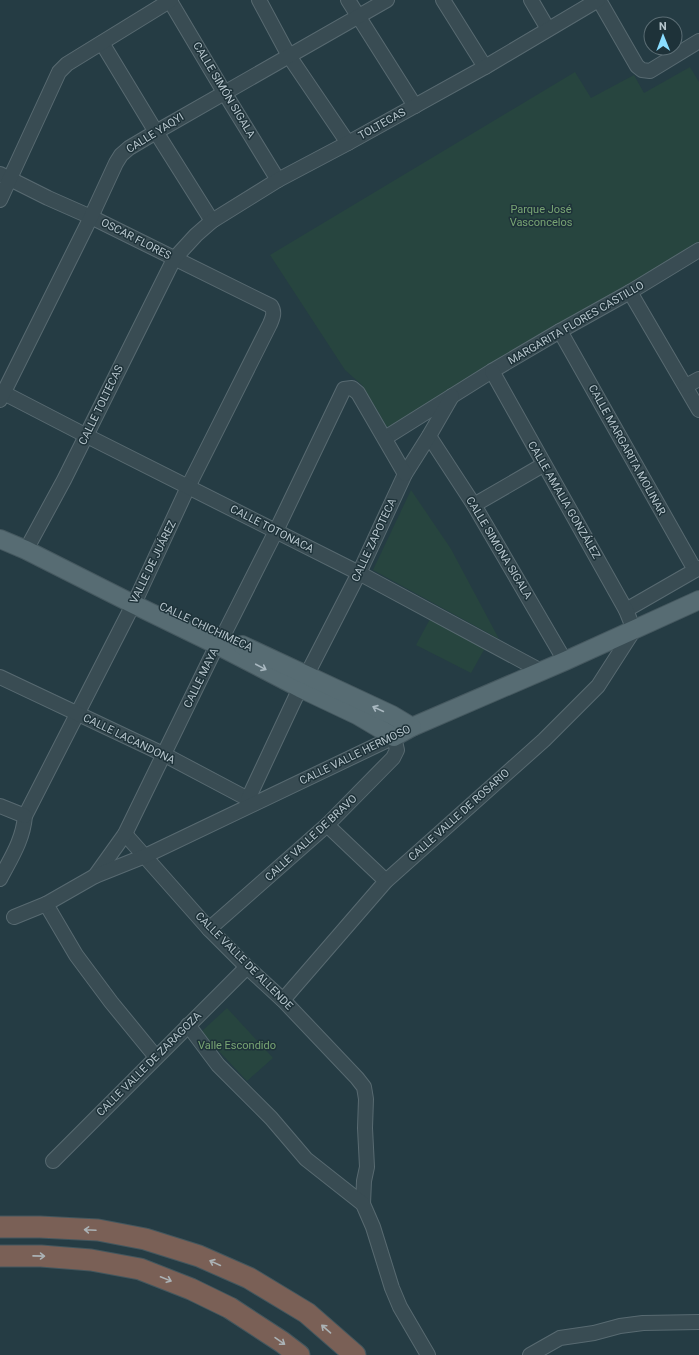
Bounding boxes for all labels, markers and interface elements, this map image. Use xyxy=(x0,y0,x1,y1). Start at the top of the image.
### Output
north arrow xyxy=(643,16,683,56)
text: N xyxy=(659,20,667,33)
street label: CALLE SIMÓN SIGALA xyxy=(190,40,258,141)
street label: TOLTECAS xyxy=(356,105,408,142)
street label: CALLE YAQYI xyxy=(124,110,186,156)
park label: Parque José Vasconcelos xyxy=(510,203,573,229)
street label: OSCAR FLORES xyxy=(99,216,174,262)
street label: MARGARITA FLORES CASTILLO xyxy=(506,279,646,367)
street label: CALLE TOLTECAS xyxy=(76,363,126,447)
street label: CALLE MARGARITA MOLINAR xyxy=(586,383,668,518)
street label: CALLE AMALIA GONZÁLEZ xyxy=(525,439,603,561)
street label: CALLE SIMONA SIGALA xyxy=(463,494,535,602)
street label: CALLE ZAPOTECA xyxy=(349,495,399,584)
street label: CALLE TOTONACA xyxy=(228,502,317,556)
street label: VALLE DE JUÁREZ xyxy=(127,518,179,606)
street label: CALLE CHICHIMECA xyxy=(157,600,255,655)
street label: CALLE MAYA xyxy=(181,645,221,710)
one-way arrow xyxy=(255,664,267,672)
one-way arrow xyxy=(372,704,384,712)
street label: CALLE LACANDONA xyxy=(81,711,178,767)
street label: CALLE VALLE HERMOSO xyxy=(297,722,413,788)
street label: CALLE VALLE DE ROSARIO xyxy=(406,766,512,864)
street label: CALLE VALLE DE BRAVO xyxy=(262,792,360,884)
street label: CALLE VALLE DE ALLENDE xyxy=(193,910,295,1012)
street label: CALLE VALLE DE ZARAGOZA xyxy=(94,1008,205,1119)
park label: Valle Escondido xyxy=(198,1039,276,1052)
one-way arrow xyxy=(84,1226,97,1233)
one-way arrow xyxy=(32,1252,45,1260)
one-way arrow xyxy=(209,1259,221,1266)
one-way arrow xyxy=(160,1276,172,1284)
one-way arrow xyxy=(320,1325,331,1334)
one-way arrow xyxy=(274,1337,285,1345)

